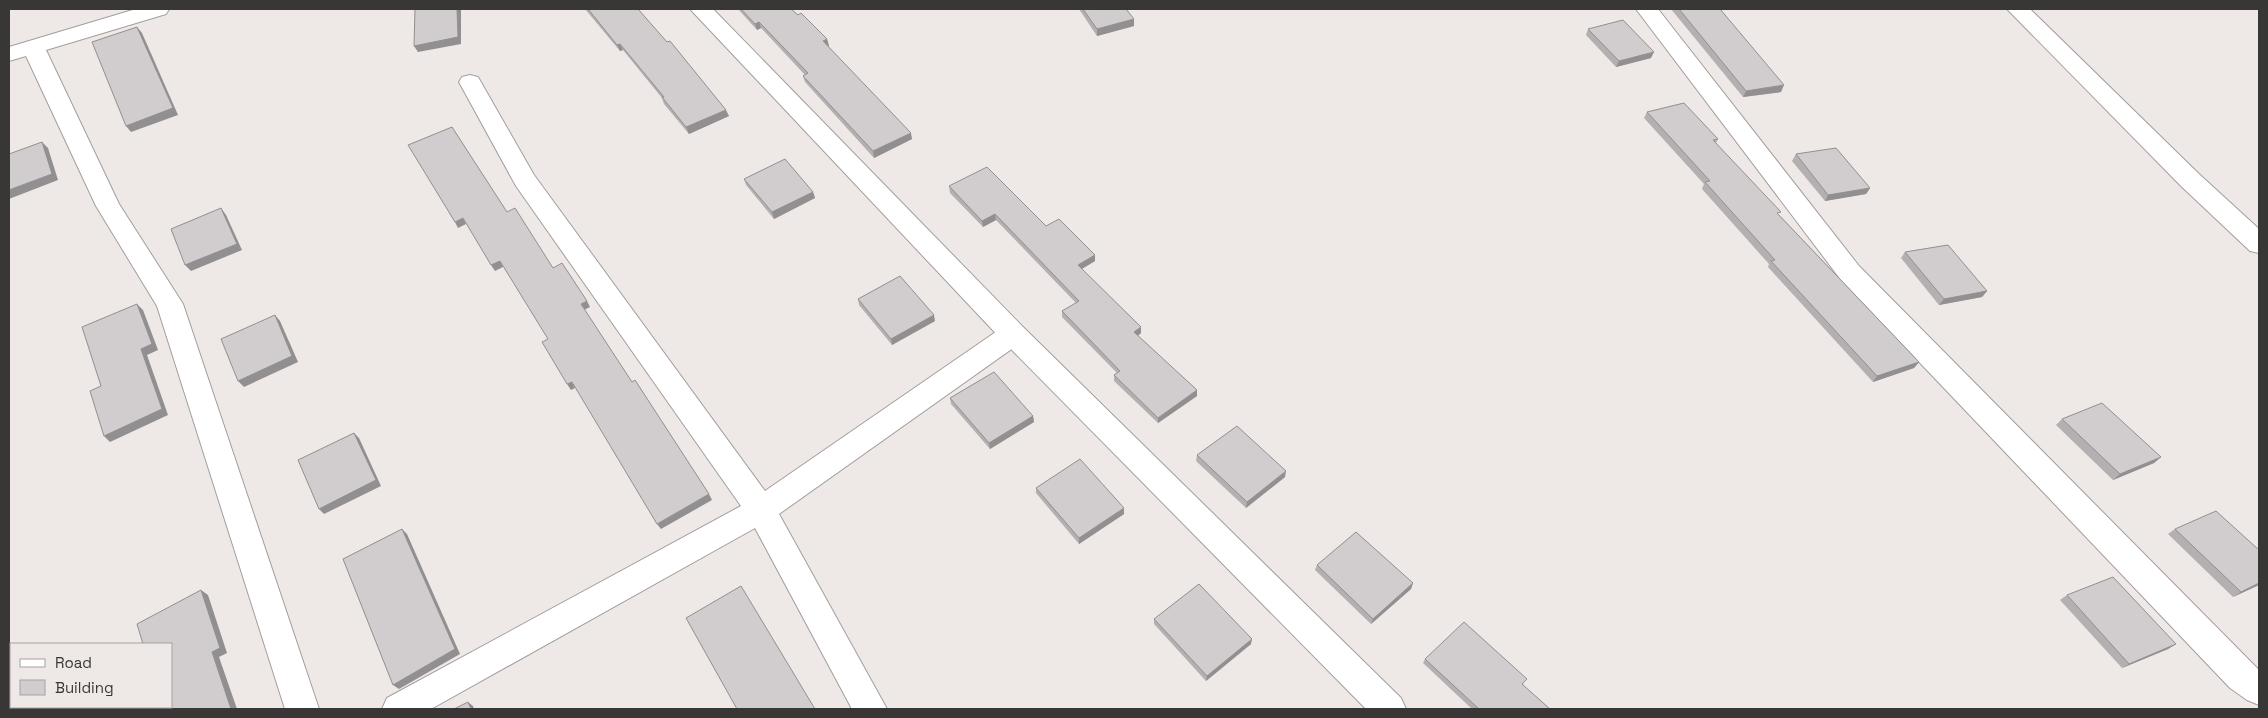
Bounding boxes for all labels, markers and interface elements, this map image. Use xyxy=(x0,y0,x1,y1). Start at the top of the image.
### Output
legend xyxy=(10,643,172,708)
text: Road xyxy=(55,653,92,672)
text: Building xyxy=(55,678,114,697)

